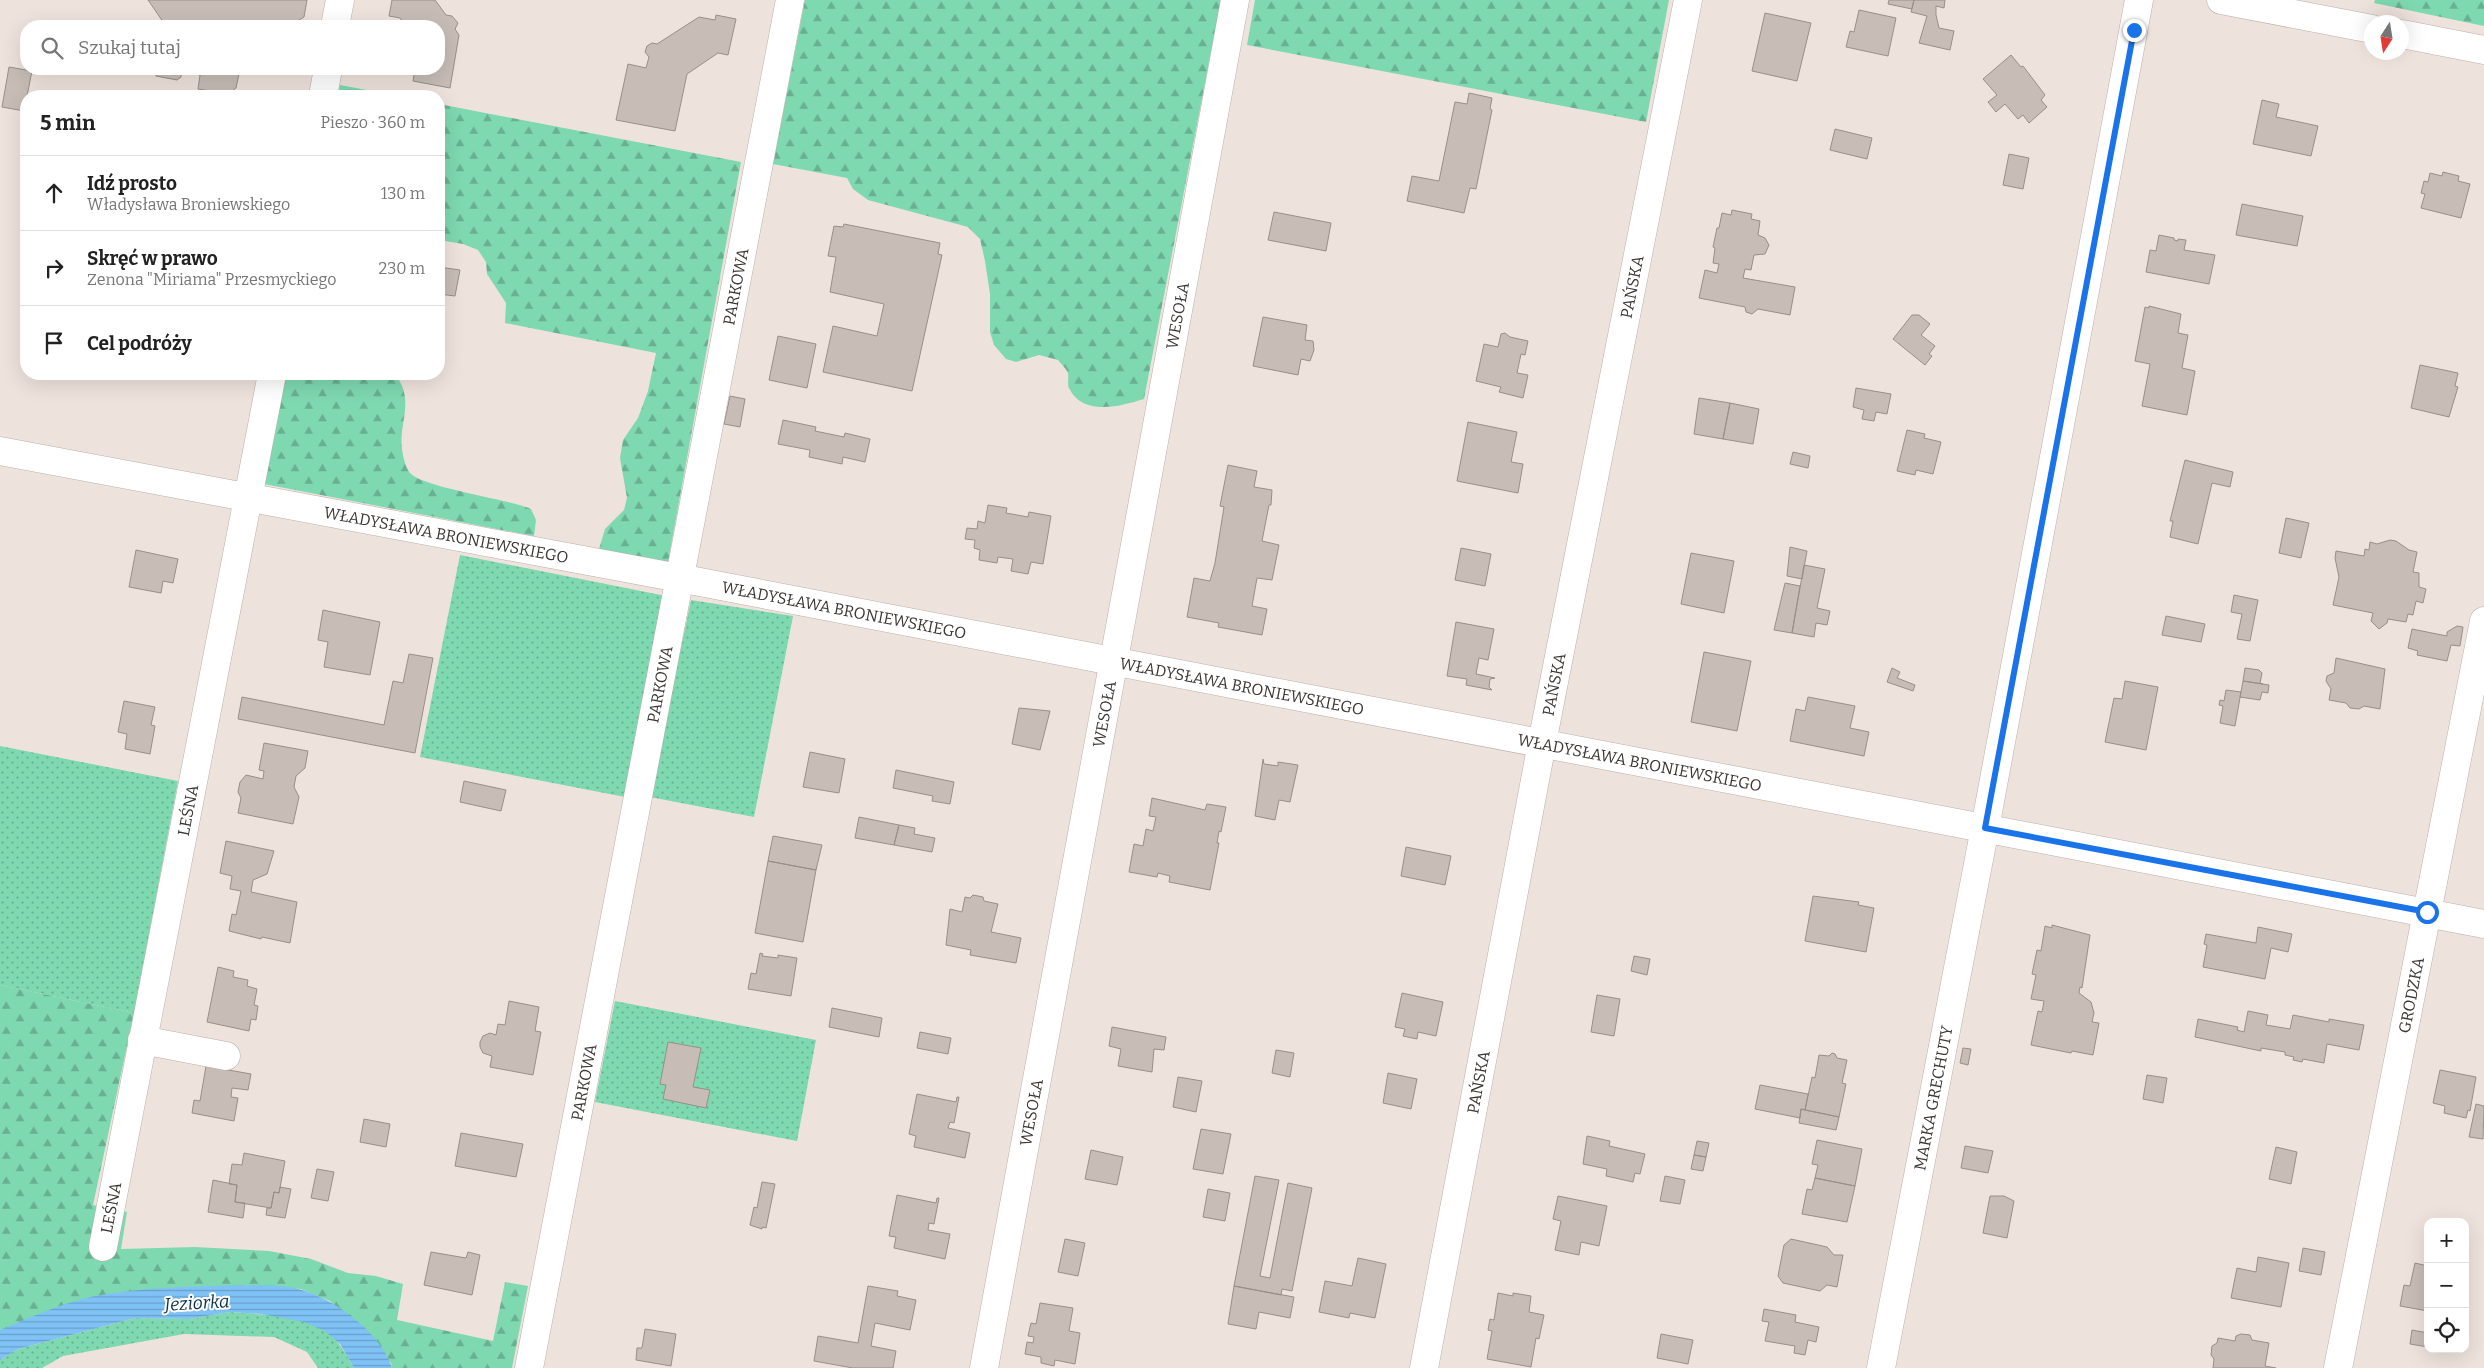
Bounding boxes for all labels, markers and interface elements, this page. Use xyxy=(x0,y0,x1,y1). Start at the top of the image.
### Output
north arrow xyxy=(2364,15,2409,60)
route end xyxy=(2123,19,2146,42)
search box xyxy=(20,20,445,75)
icon: search xyxy=(38,34,66,62)
text: Szukaj tutaj xyxy=(78,36,181,59)
text: 5 min xyxy=(40,110,96,136)
text: Pieszo · 360 m xyxy=(321,113,425,132)
text: Idź prosto xyxy=(87,172,177,195)
icon: ahead xyxy=(40,179,68,207)
text: 130 m xyxy=(381,184,425,203)
text: Władysława Broniewskiego xyxy=(87,195,290,214)
street label: PARKOWA xyxy=(719,246,752,327)
text: Skręć w prawo xyxy=(87,247,218,270)
street label: PAŃSKA xyxy=(1616,253,1647,320)
icon: right xyxy=(40,254,68,282)
text: 230 m xyxy=(378,259,425,278)
text: Zenona "Miriama" Przesmyckiego xyxy=(87,270,336,289)
street label: WESOŁA xyxy=(1162,280,1193,351)
icon: arrive xyxy=(40,329,68,357)
text: Cel podróży xyxy=(87,332,192,355)
street label: WŁADYSŁAWA BRONIEWSKIEGO xyxy=(322,502,570,567)
street label: WŁADYSŁAWA BRONIEWSKIEGO xyxy=(720,577,968,642)
street label: PARKOWA xyxy=(643,644,676,724)
street label: PAŃSKA xyxy=(1538,650,1569,717)
street label: WŁADYSŁAWA BRONIEWSKIEGO xyxy=(1118,653,1366,719)
street label: WESOŁA xyxy=(1089,678,1120,749)
street label: WŁADYSŁAWA BRONIEWSKIEGO xyxy=(1516,729,1763,795)
street label: LEŚNA xyxy=(173,782,202,837)
route start xyxy=(2416,901,2439,924)
street label: GRODZKA xyxy=(2394,955,2428,1035)
street label: MARKA GRECHUTY xyxy=(1910,1023,1956,1172)
street label: PARKOWA xyxy=(567,1041,600,1122)
street label: PAŃSKA xyxy=(1463,1048,1493,1115)
street label: WESOŁA xyxy=(1015,1077,1046,1147)
street label: LEŚNA xyxy=(96,1180,125,1235)
map controls xyxy=(2424,1218,2469,1353)
button: + xyxy=(2424,1218,2469,1263)
button: − xyxy=(2424,1263,2469,1308)
water label: Jeziorka xyxy=(162,1290,230,1316)
button: locate xyxy=(2424,1308,2469,1353)

